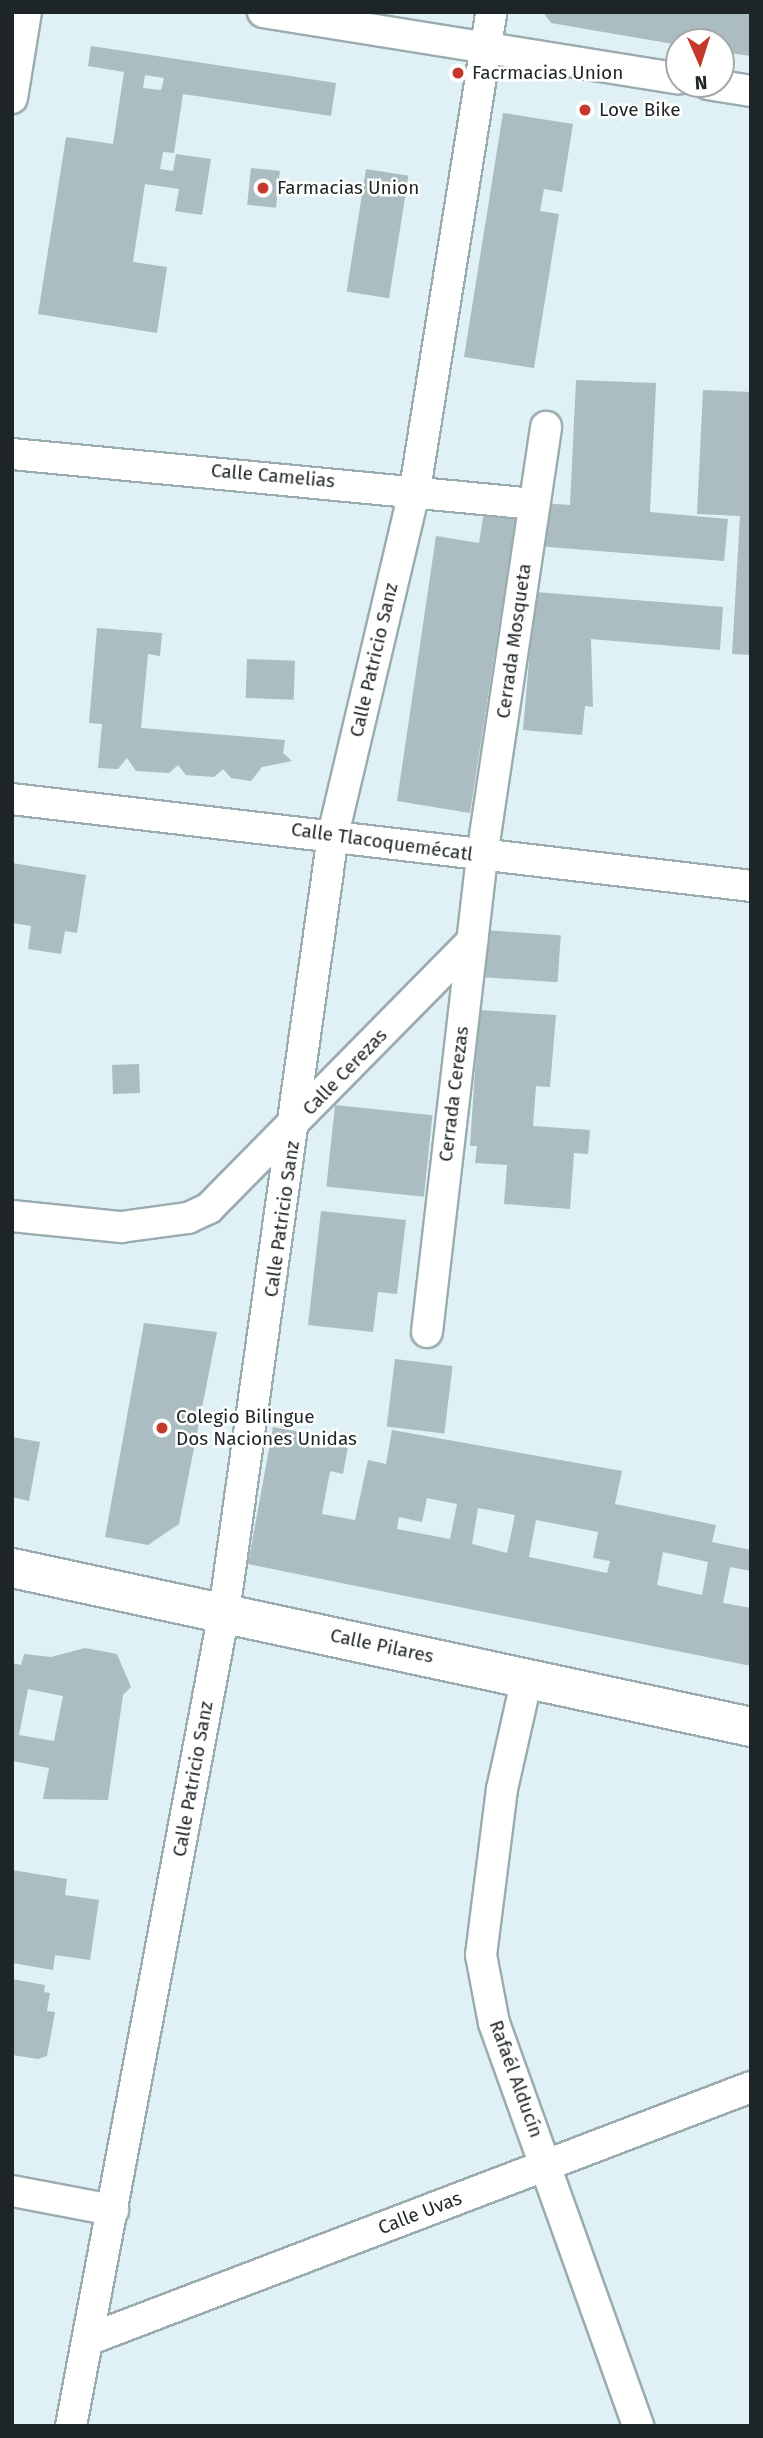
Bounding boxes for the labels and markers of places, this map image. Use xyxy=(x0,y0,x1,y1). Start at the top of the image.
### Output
place label: Facrmacias Union xyxy=(472,62,623,84)
marker: Facrmacias Union xyxy=(450,65,466,81)
place label: Love Bike xyxy=(599,99,680,121)
marker: Love Bike xyxy=(577,102,593,118)
place label: Farmacias Union xyxy=(277,177,419,199)
marker: Farmacias Union xyxy=(255,180,271,196)
place label: Colegio Bilingue Dos Naciones Unidas xyxy=(176,1406,357,1450)
marker: Colegio Bilingue Dos Naciones Unidas xyxy=(154,1420,170,1436)

